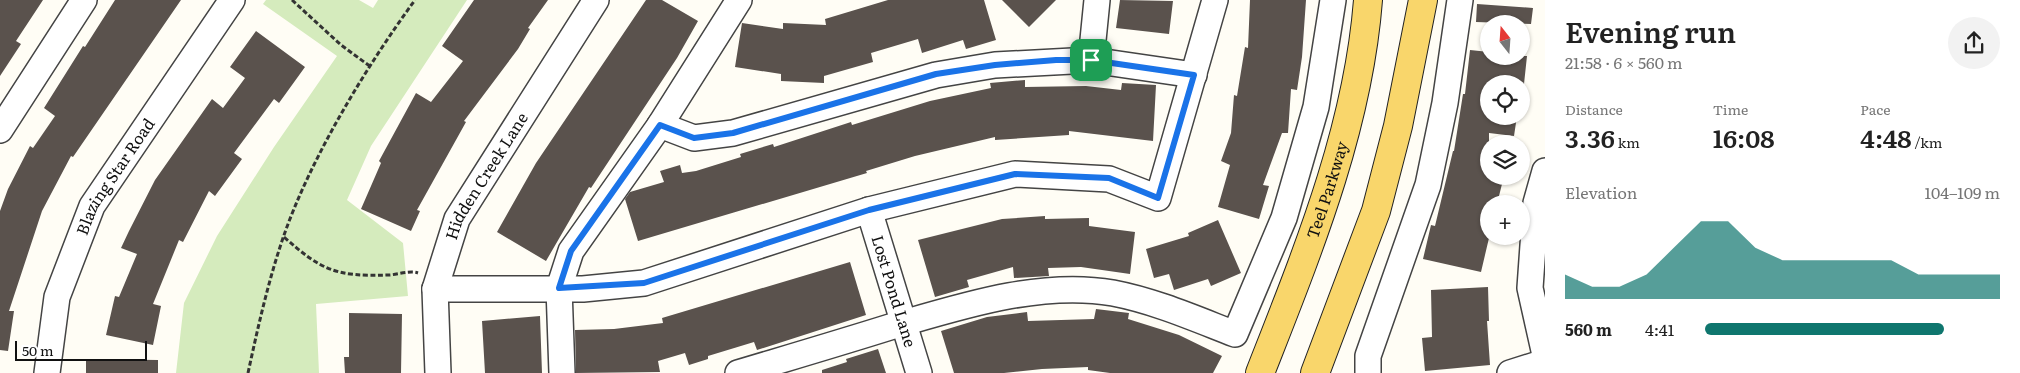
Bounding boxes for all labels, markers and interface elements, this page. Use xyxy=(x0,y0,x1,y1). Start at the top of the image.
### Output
text: Evening run xyxy=(1565,10,1736,52)
north arrow xyxy=(1480,15,1530,65)
map controls xyxy=(1480,15,1530,245)
button: share xyxy=(1948,17,2000,69)
pin xyxy=(1070,39,1112,81)
icon: arrive xyxy=(1077,46,1105,74)
text: 21:58 · 6 × 560 m xyxy=(1565,50,1683,74)
button: locate xyxy=(1480,75,1530,125)
text: Distance xyxy=(1565,99,1623,119)
text: Time xyxy=(1713,99,1748,119)
text: Pace xyxy=(1860,99,1890,119)
street label: Hidden Creek Lane xyxy=(438,107,533,242)
street label: Blazing Star Road xyxy=(69,113,160,238)
text: 3.36 xyxy=(1565,119,1615,156)
text: 16:08 xyxy=(1713,119,1775,156)
text: 4:48 xyxy=(1860,119,1912,156)
text: km xyxy=(1615,132,1640,152)
text: /km xyxy=(1912,132,1942,152)
button: layers xyxy=(1480,135,1530,185)
street label: Teel Parkway xyxy=(1299,138,1353,242)
text: Elevation xyxy=(1565,180,1637,204)
text: 104–109 m xyxy=(1925,180,2000,204)
button: + xyxy=(1480,195,1530,245)
street label: Lost Pond Lane xyxy=(866,232,923,350)
text: 560 m xyxy=(1565,317,1612,341)
text: 4:41 xyxy=(1645,317,1674,341)
scale bar xyxy=(15,338,148,361)
text: 50 m xyxy=(22,340,54,360)

